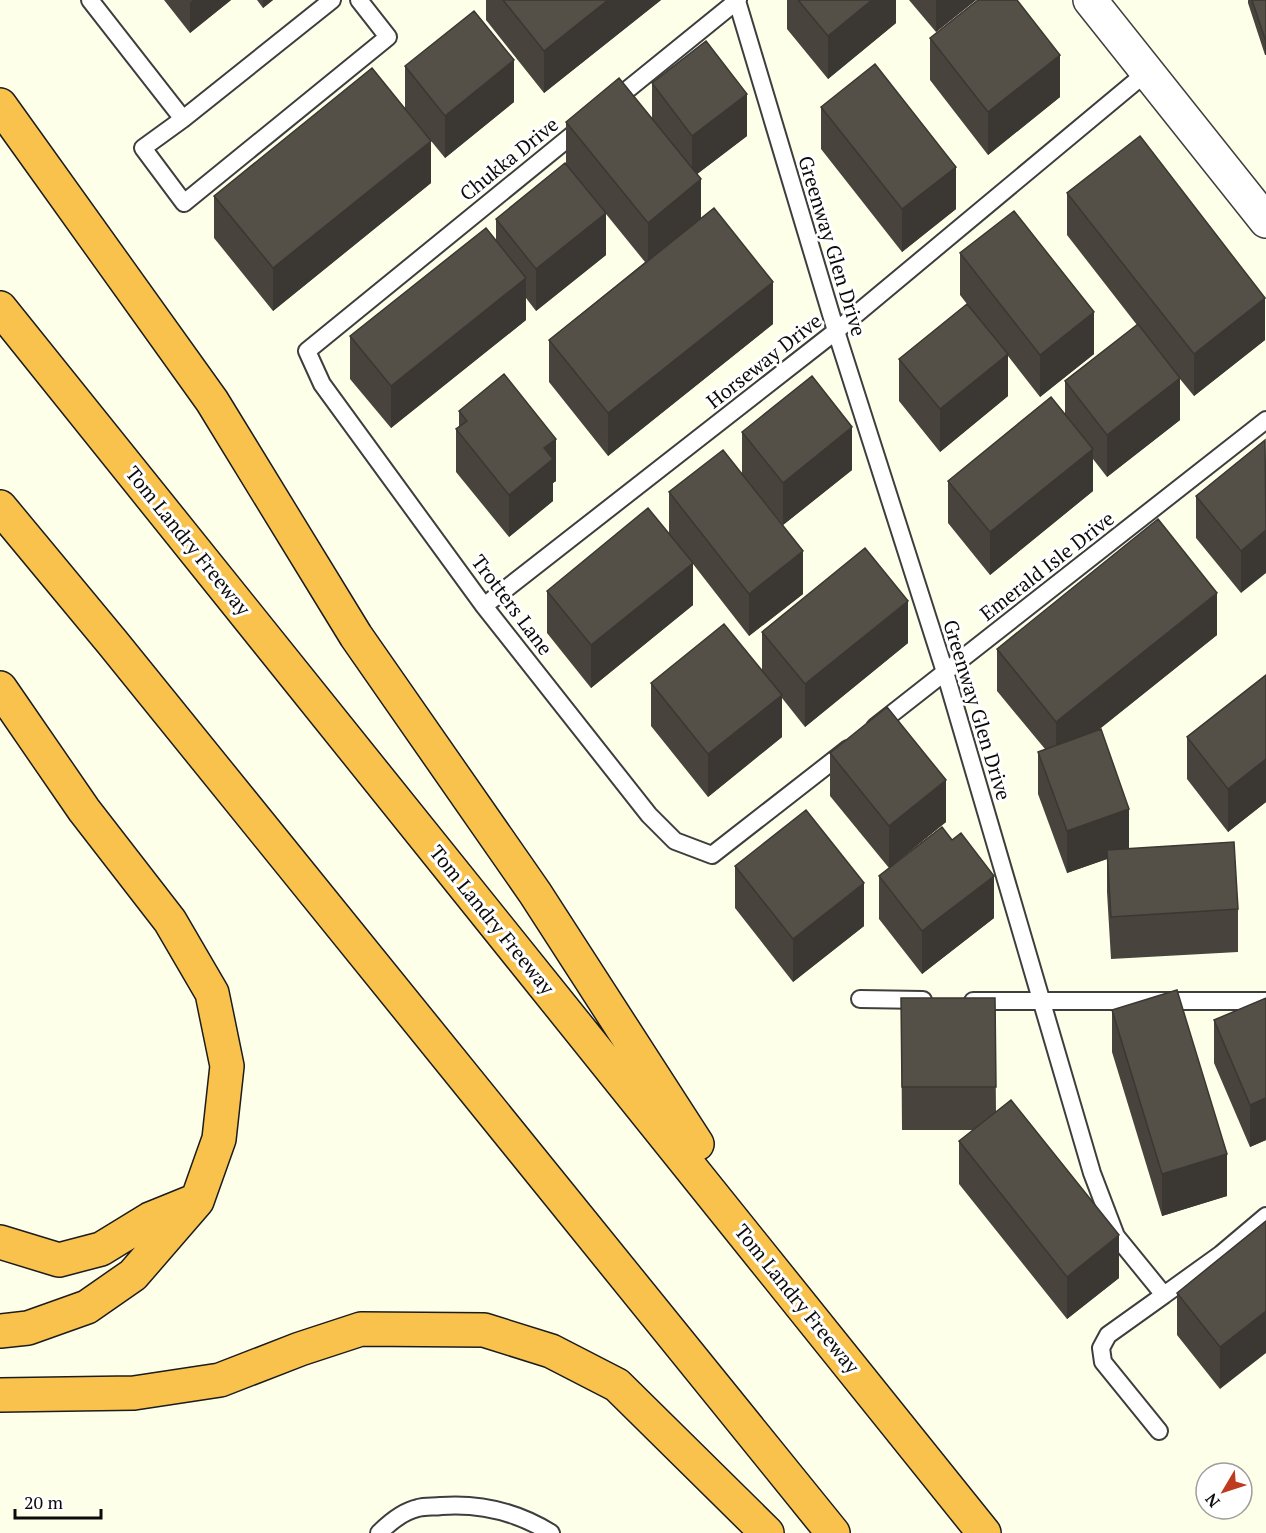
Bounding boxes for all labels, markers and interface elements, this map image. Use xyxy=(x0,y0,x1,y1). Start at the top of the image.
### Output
street label: Chukka Drive xyxy=(454,111,564,207)
street label: Greenway Glen Drive xyxy=(792,152,873,339)
street label: Horseway Drive xyxy=(700,307,827,414)
street label: Tom Landry Freeway xyxy=(120,460,258,622)
street label: Emerald Isle Drive xyxy=(974,505,1119,626)
street label: Trotters Lane xyxy=(466,549,559,661)
street label: Greenway Glen Drive xyxy=(937,616,1018,803)
street label: Tom Landry Freeway xyxy=(424,839,562,1001)
street label: Tom Landry Freeway xyxy=(729,1218,867,1380)
north arrow xyxy=(1194,1461,1254,1521)
scale bar xyxy=(15,1482,100,1520)
text: N xyxy=(1200,1489,1225,1512)
text: 20 m xyxy=(24,1490,64,1514)

